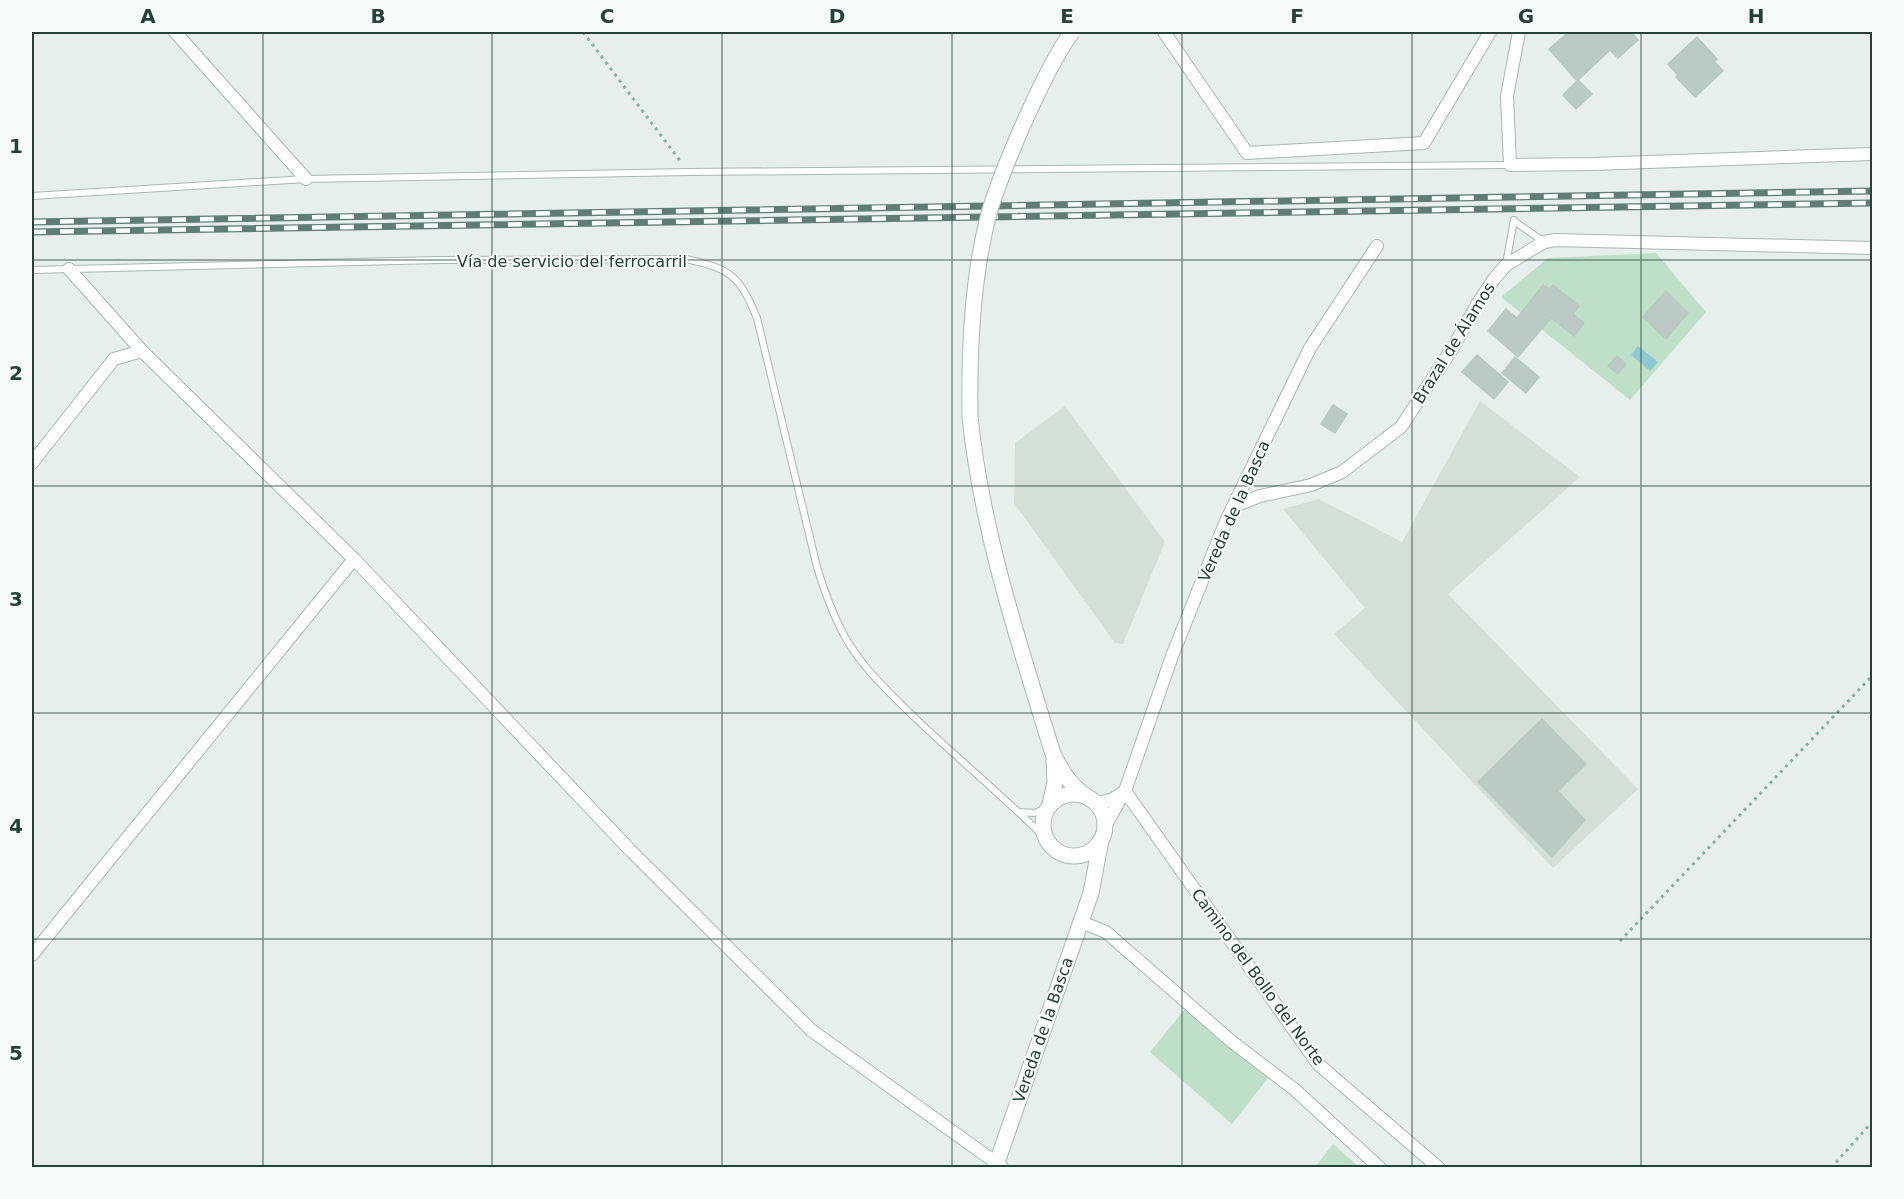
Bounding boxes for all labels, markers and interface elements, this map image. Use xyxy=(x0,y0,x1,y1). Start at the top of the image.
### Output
text: A xyxy=(140,4,156,28)
text: B xyxy=(370,4,386,28)
text: C xyxy=(600,4,614,28)
text: D xyxy=(829,4,845,28)
text: E xyxy=(1060,4,1074,28)
text: F xyxy=(1290,4,1304,28)
text: G xyxy=(1518,4,1534,28)
text: H xyxy=(1748,4,1764,28)
text: 1 xyxy=(9,134,23,158)
street label: Vía de servicio del ferrocarril xyxy=(457,252,687,271)
street label: Brazal de Álamos xyxy=(1409,279,1499,407)
text: 2 xyxy=(9,361,23,385)
street label: Vereda de la Basca xyxy=(1194,437,1274,585)
text: 3 xyxy=(9,587,23,611)
text: 4 xyxy=(9,814,23,838)
street label: Camino del Bollo del Norte xyxy=(1187,885,1329,1069)
street label: Vereda de la Basca xyxy=(1009,955,1077,1105)
text: 5 xyxy=(9,1041,23,1065)

